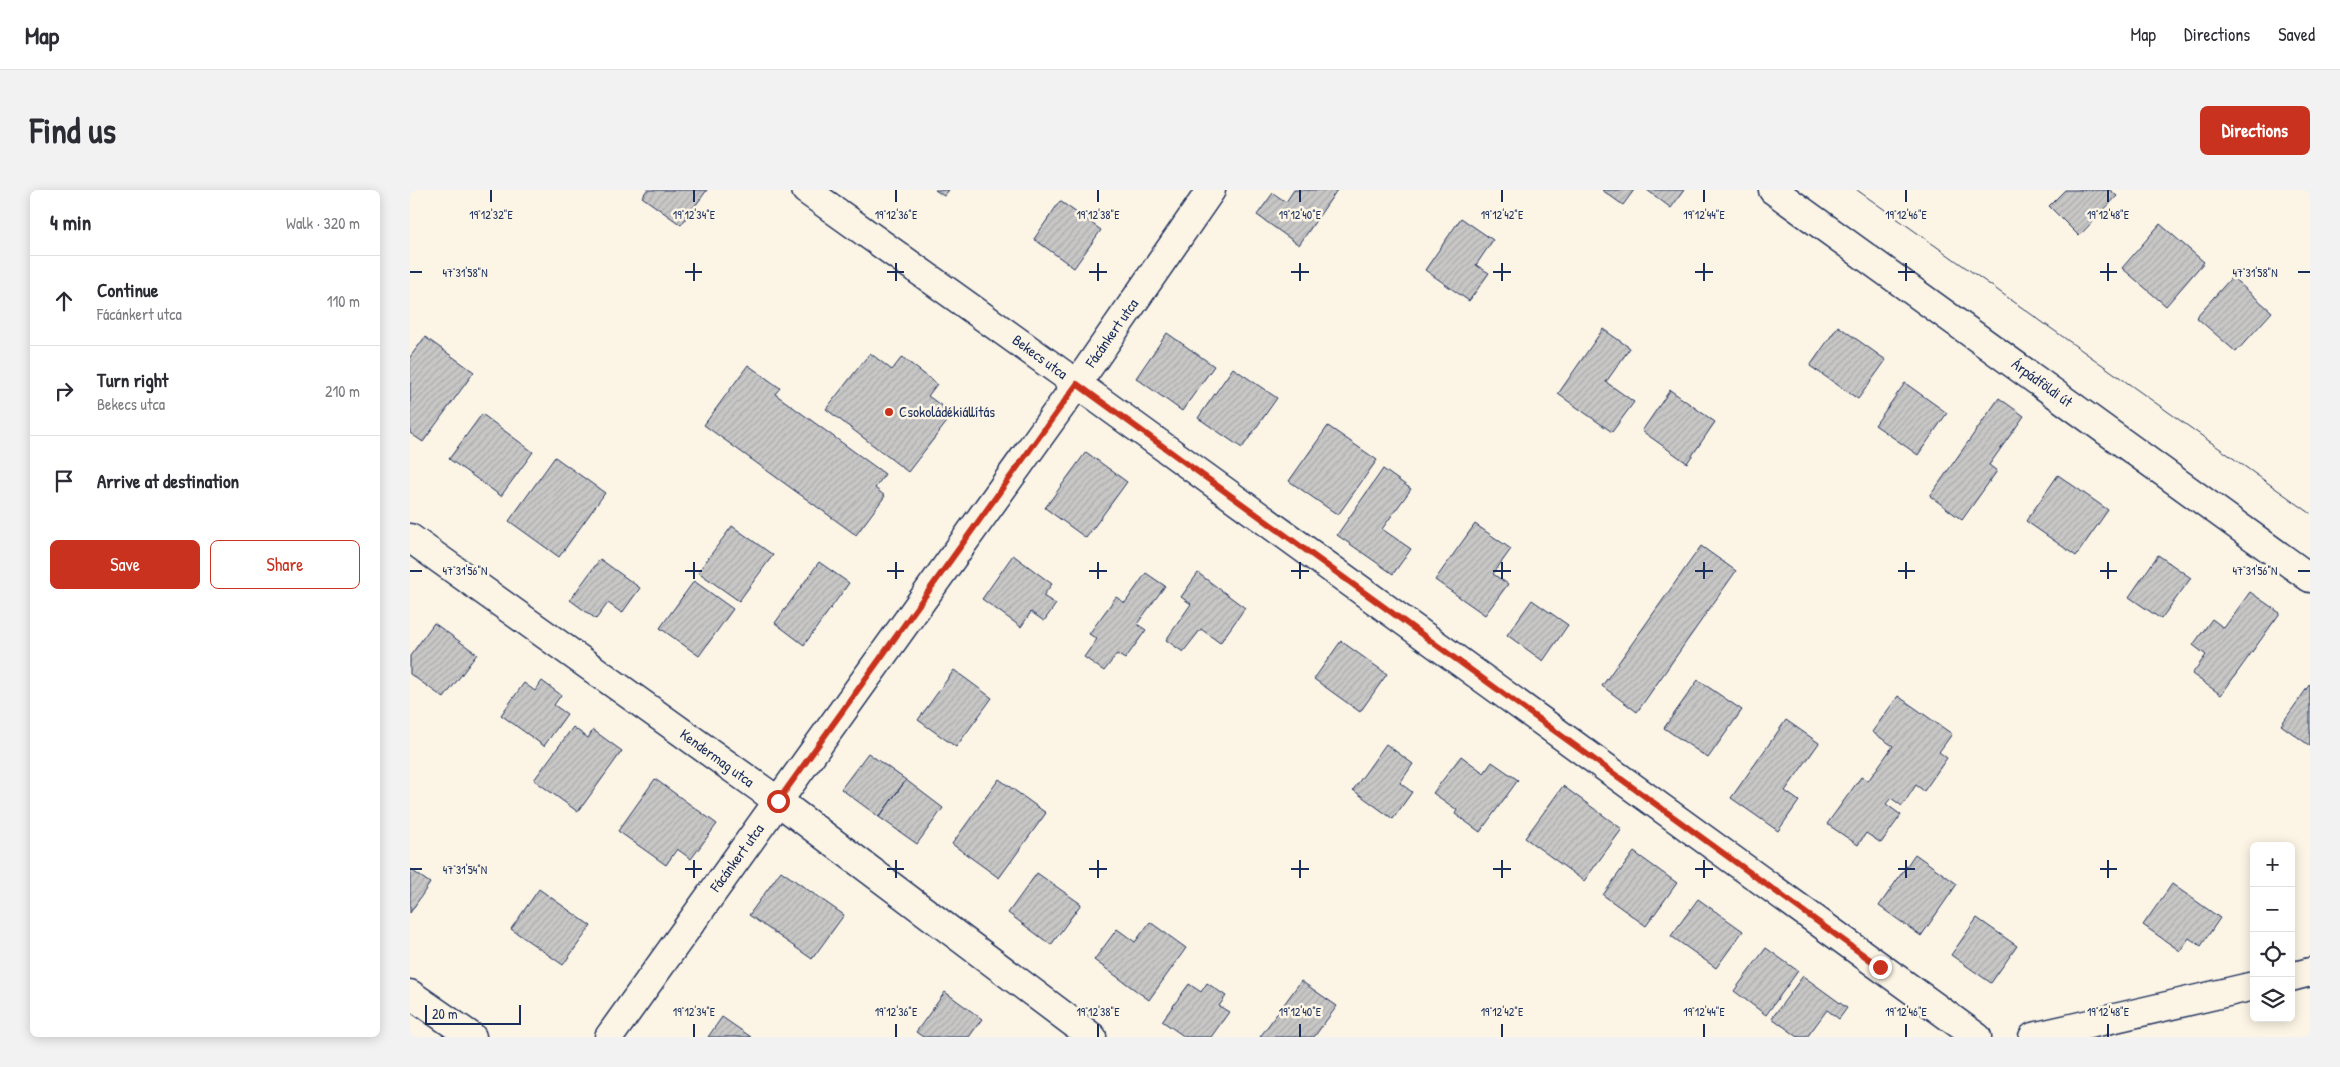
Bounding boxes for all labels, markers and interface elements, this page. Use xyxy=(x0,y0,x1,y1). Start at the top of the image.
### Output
text: Map xyxy=(25,19,59,51)
text: Map xyxy=(2131,22,2156,47)
text: Directions xyxy=(2184,22,2250,47)
text: Saved xyxy=(2278,22,2315,47)
button: Directions xyxy=(2200,106,2310,155)
text: Find us xyxy=(30,107,116,154)
text: 19°12'32"E xyxy=(469,206,513,223)
text: 19°12'34"E xyxy=(673,206,716,223)
text: 19°12'36"E xyxy=(875,206,918,223)
text: 19°12'38"E xyxy=(1077,206,1120,223)
text: 19°12'40"E xyxy=(1279,206,1322,223)
text: 19°12'42"E xyxy=(1481,206,1524,223)
text: 19°12'44"E xyxy=(1683,206,1725,223)
text: 19°12'46"E xyxy=(1885,206,1928,223)
text: 19°12'48"E xyxy=(2087,206,2130,223)
text: 4 min xyxy=(50,208,91,237)
text: Walk · 320 m xyxy=(286,212,360,234)
text: 47°31'58"N xyxy=(442,264,488,281)
text: 47°31'58"N xyxy=(2232,264,2278,281)
text: Continue xyxy=(97,277,158,303)
icon: ahead xyxy=(50,287,78,315)
text: 110 m xyxy=(327,290,360,312)
street label: Fácánkert utca xyxy=(1080,294,1143,372)
text: Fácánkert utca xyxy=(97,303,182,325)
street label: Bekecs utca xyxy=(1008,329,1072,384)
street label: Árpádföldi út xyxy=(2008,353,2078,412)
text: Turn right xyxy=(97,367,168,393)
icon: right xyxy=(50,377,78,405)
text: 210 m xyxy=(325,380,360,402)
text: Bekecs utca xyxy=(97,393,165,415)
place label: Csokoládékiállítás xyxy=(899,401,995,422)
marker: Csokoládékiállítás xyxy=(883,406,895,418)
icon: arrive xyxy=(50,467,78,495)
text: Arrive at destination xyxy=(97,468,239,494)
button: Save xyxy=(50,540,200,589)
button: Share xyxy=(210,540,360,589)
text: 47°31'56"N xyxy=(443,562,487,579)
text: 47°31'56"N xyxy=(2233,562,2277,579)
street label: Kendermag utca xyxy=(676,723,759,792)
route start xyxy=(767,790,790,813)
street label: Fácánkert utca xyxy=(704,819,768,897)
map controls xyxy=(2250,842,2295,1022)
button: + xyxy=(2250,842,2295,887)
text: 47°31'54"N xyxy=(443,861,487,878)
button: − xyxy=(2250,887,2295,932)
button: locate xyxy=(2250,932,2295,977)
route end xyxy=(1869,956,1892,979)
button: layers xyxy=(2250,977,2295,1022)
scale bar xyxy=(425,1002,521,1025)
text: 19°12'34"E xyxy=(673,1003,716,1020)
text: 19°12'36"E xyxy=(875,1003,918,1020)
text: 19°12'38"E xyxy=(1077,1003,1120,1020)
text: 19°12'40"E xyxy=(1279,1003,1322,1020)
text: 19°12'42"E xyxy=(1481,1003,1524,1020)
text: 19°12'44"E xyxy=(1683,1003,1725,1020)
text: 19°12'46"E xyxy=(1885,1003,1928,1020)
text: 19°12'48"E xyxy=(2087,1003,2130,1020)
text: 20 m xyxy=(432,1004,458,1023)

